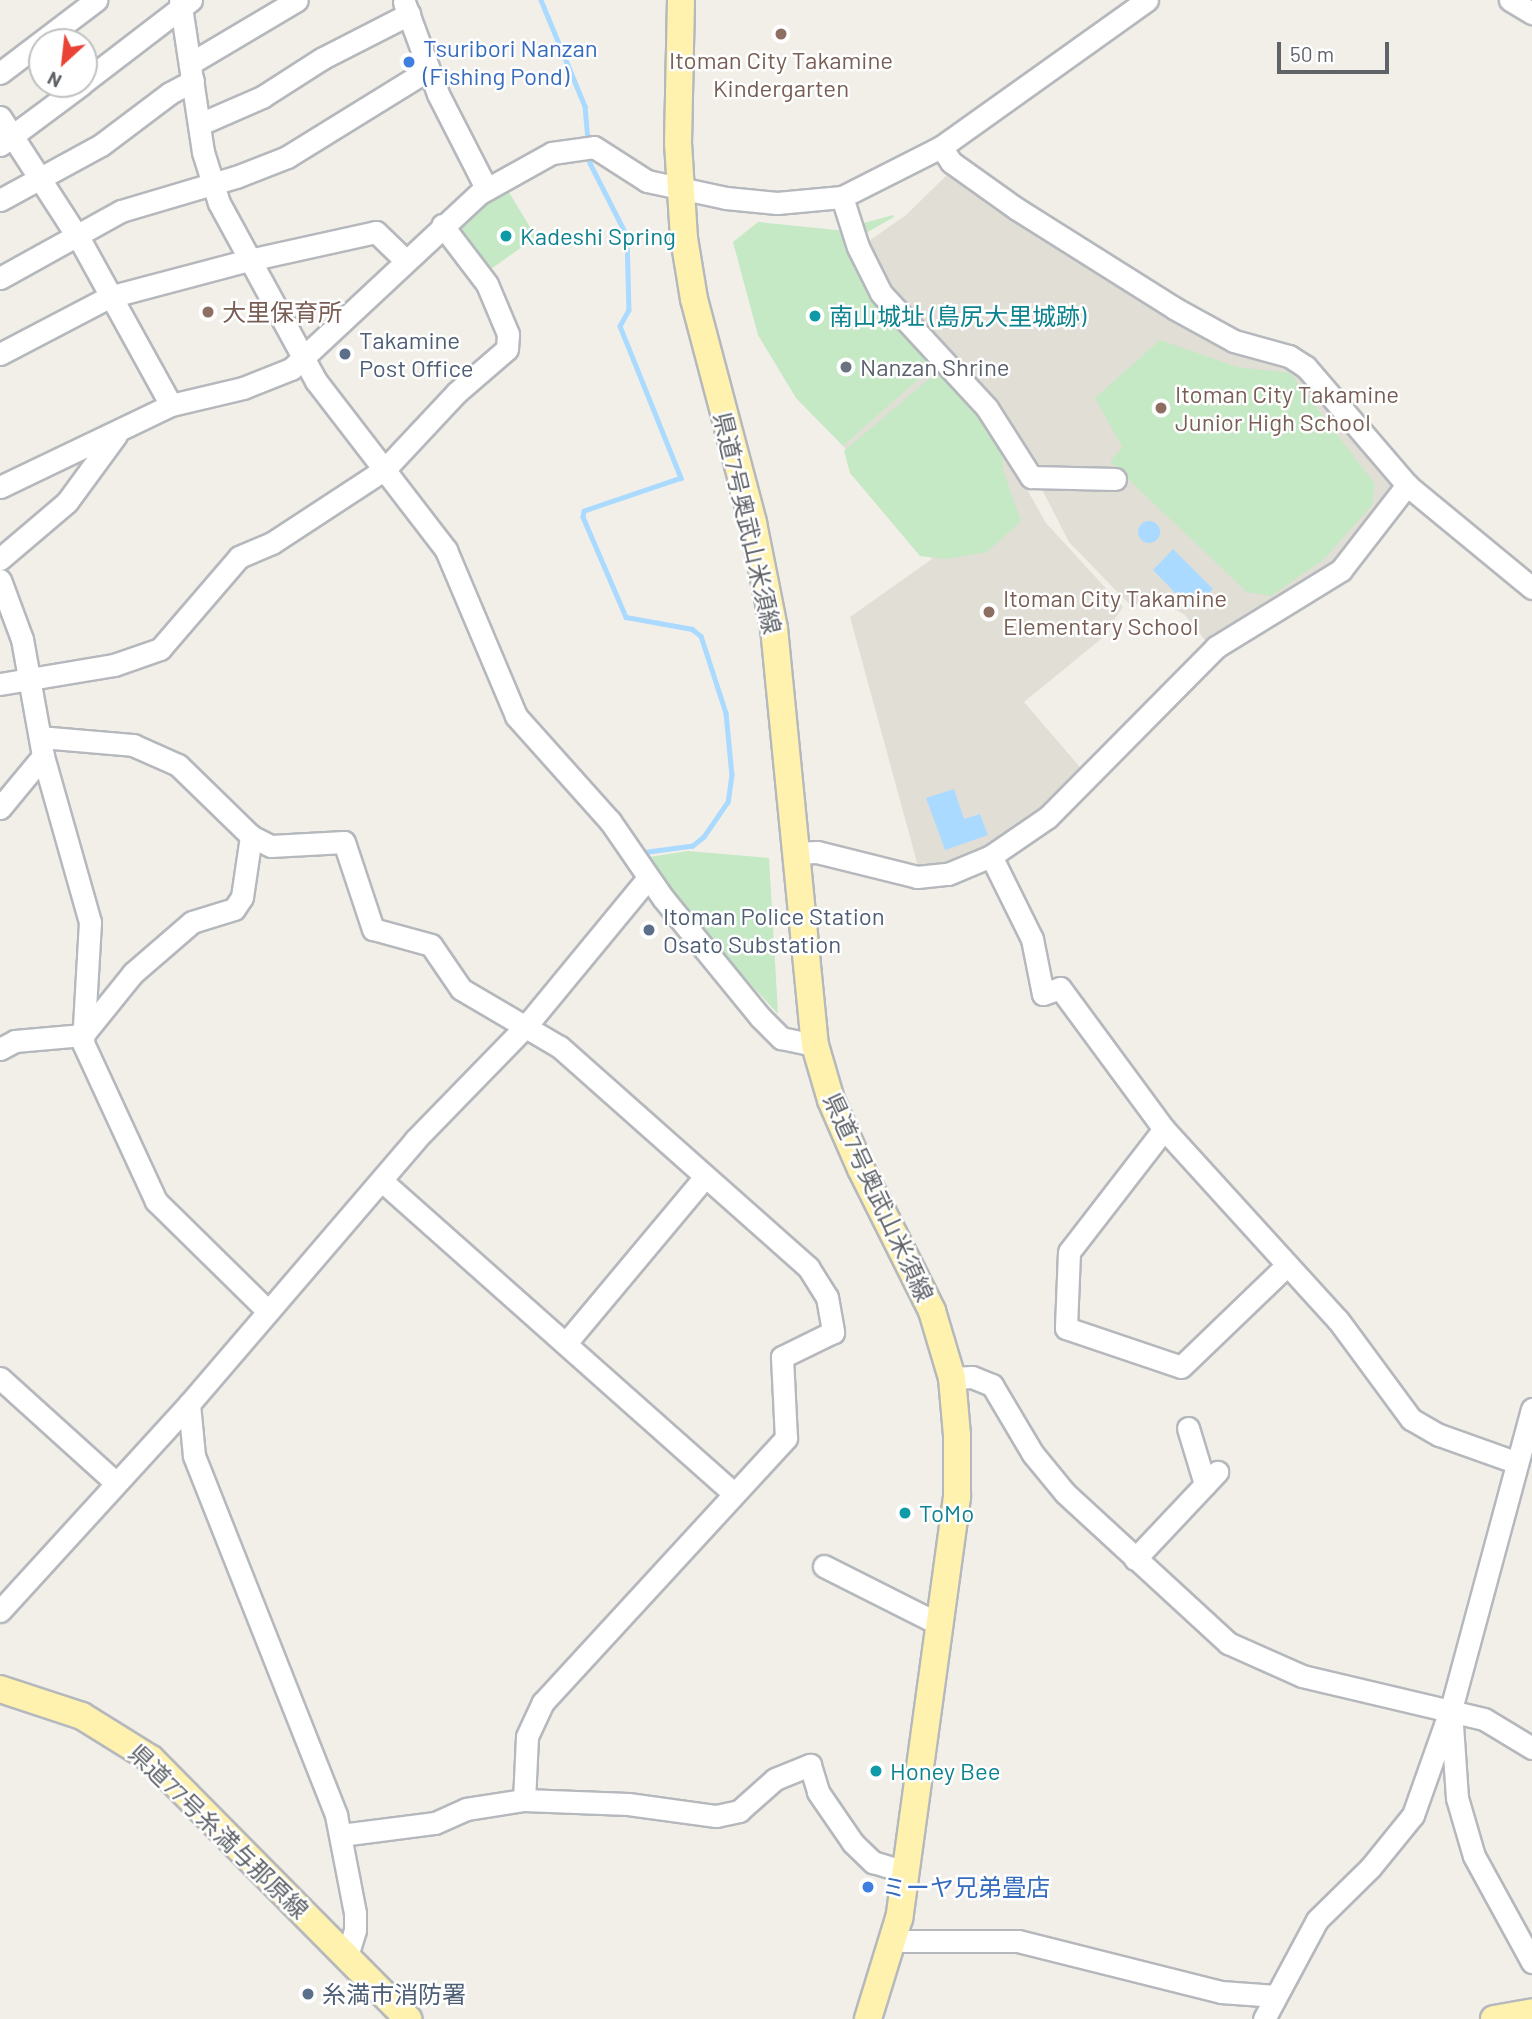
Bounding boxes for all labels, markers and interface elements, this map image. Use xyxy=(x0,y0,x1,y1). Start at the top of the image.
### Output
marker: Itoman City Takamine Kindergarten xyxy=(773,26,789,42)
north arrow xyxy=(28,28,98,98)
scale bar xyxy=(1280,28,1392,72)
place label: Tsuribori Nanzan (Fishing Pond) xyxy=(423,34,598,90)
text: 50 m xyxy=(1290,41,1334,66)
place label: Itoman City Takamine Kindergarten xyxy=(669,46,893,102)
marker: Tsuribori Nanzan (Fishing Pond) xyxy=(401,54,417,70)
text: N xyxy=(43,67,65,93)
place label: Kadeshi Spring xyxy=(520,222,676,250)
marker: Kadeshi Spring xyxy=(498,228,514,244)
place label: 大里保育所 xyxy=(222,298,342,326)
place label: 南山城址 (島尻大里城跡) xyxy=(829,302,1086,330)
marker: 大里保育所 xyxy=(200,304,216,320)
marker: 南山城址 (島尻大里城跡) xyxy=(807,308,823,324)
place label: Takamine Post Office xyxy=(359,326,474,382)
marker: Takamine Post Office xyxy=(337,346,353,362)
place label: Nanzan Shrine xyxy=(860,353,1009,381)
marker: Nanzan Shrine xyxy=(838,359,854,375)
place label: Itoman City Takamine Junior High School xyxy=(1175,380,1399,436)
marker: Itoman City Takamine Junior High School xyxy=(1153,400,1169,416)
street label: 県道7号奥武山米須線 xyxy=(708,409,788,637)
place label: Itoman City Takamine Elementary School xyxy=(1003,584,1227,640)
marker: Itoman City Takamine Elementary School xyxy=(981,604,997,620)
place label: Itoman Police Station Osato Substation xyxy=(663,902,885,958)
marker: Itoman Police Station Osato Substation xyxy=(641,922,657,938)
street label: 県道7号奥武山米須線 xyxy=(818,1088,940,1306)
place label: ToMo xyxy=(919,1499,974,1527)
marker: ToMo xyxy=(897,1505,913,1521)
street label: 県道77号糸満与那原線 xyxy=(123,1738,315,1924)
place label: Honey Bee xyxy=(890,1757,1001,1785)
marker: Honey Bee xyxy=(868,1763,884,1779)
place label: ミーヤ兄弟畳店 xyxy=(882,1873,1050,1901)
marker: ミーヤ兄弟畳店 xyxy=(860,1879,876,1895)
place label: 糸満市消防署 xyxy=(322,1980,466,2008)
marker: 糸満市消防署 xyxy=(300,1986,316,2002)

